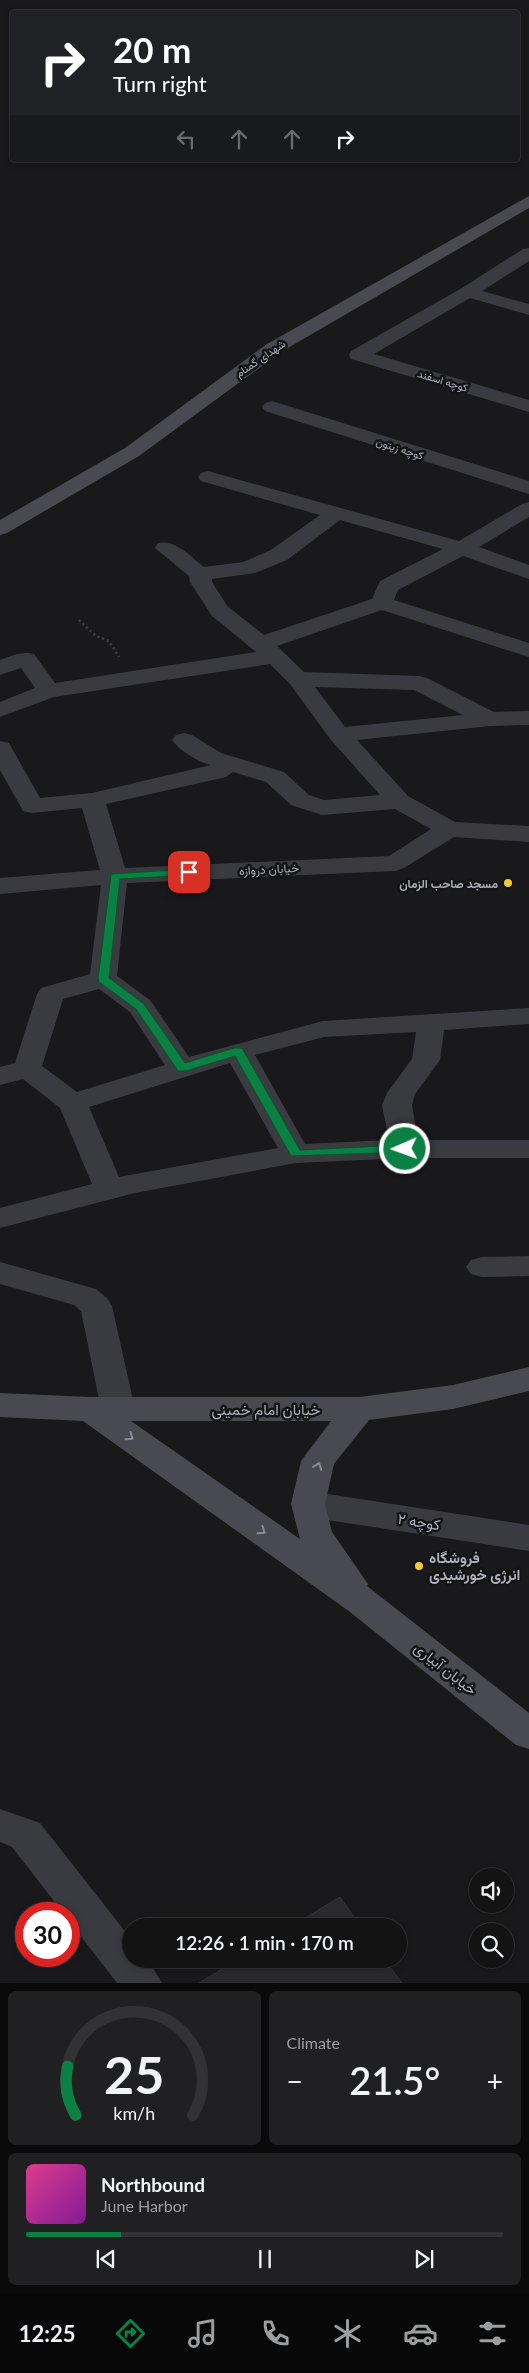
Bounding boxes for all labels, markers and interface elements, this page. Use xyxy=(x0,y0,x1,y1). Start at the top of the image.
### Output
text: 20 m xyxy=(113,28,191,70)
icon: right xyxy=(30,30,95,95)
text: Turn right xyxy=(113,70,207,97)
icon: left xyxy=(172,125,200,153)
icon: ahead xyxy=(225,125,253,153)
icon: ahead xyxy=(278,125,306,153)
icon: right xyxy=(331,125,359,153)
street label: شهدای گمنام xyxy=(233,336,289,381)
street label: کوچه اسفند xyxy=(416,366,470,396)
street label: کوچه زیتون xyxy=(374,434,425,464)
pin xyxy=(168,851,210,893)
icon: arrive xyxy=(175,858,203,886)
street label: خیابان دروازه xyxy=(239,860,299,879)
place label: مسجد صاحب الزمان xyxy=(399,876,498,892)
marker: مسجد صاحب الزمان xyxy=(502,877,514,889)
position arrow xyxy=(378,1122,430,1174)
street label: خیابان امام خمینی xyxy=(212,1400,320,1420)
one-way arrow xyxy=(124,1431,134,1440)
one-way arrow xyxy=(313,1462,323,1471)
street label: کوچه ۲ xyxy=(396,1509,442,1535)
one-way arrow xyxy=(257,1525,266,1534)
place label: فروشگاه انرژی خورشیدی xyxy=(429,1548,520,1584)
marker: فروشگاه انرژی خورشیدی xyxy=(413,1560,425,1572)
street label: خیابان آبیاری xyxy=(410,1638,481,1700)
map controls xyxy=(469,1868,514,1968)
button: sound xyxy=(469,1868,514,1913)
speed limit sign: 30 xyxy=(15,1902,80,1967)
button: search xyxy=(469,1923,514,1968)
text: 12:26 · 1 min · 170 m xyxy=(175,1931,354,1954)
text: Climate xyxy=(287,2033,340,2052)
text: 25 xyxy=(104,2043,164,2105)
text: 21.5° xyxy=(349,2057,440,2103)
text: − xyxy=(287,2064,303,2098)
text: + xyxy=(487,2064,503,2098)
text: km/h xyxy=(113,2102,155,2124)
text: Northbound xyxy=(101,2173,205,2196)
text: June Harbor xyxy=(101,2196,188,2215)
icon: previous xyxy=(92,2245,120,2273)
icon: pause xyxy=(251,2245,279,2273)
icon: next xyxy=(410,2245,438,2273)
icon: directions xyxy=(113,2316,148,2351)
icon: music xyxy=(185,2316,220,2351)
icon: phone xyxy=(258,2316,293,2351)
icon: climate xyxy=(330,2316,365,2351)
icon: car xyxy=(403,2316,438,2351)
icon: filters xyxy=(475,2316,510,2351)
text: 12:25 xyxy=(19,2320,75,2347)

